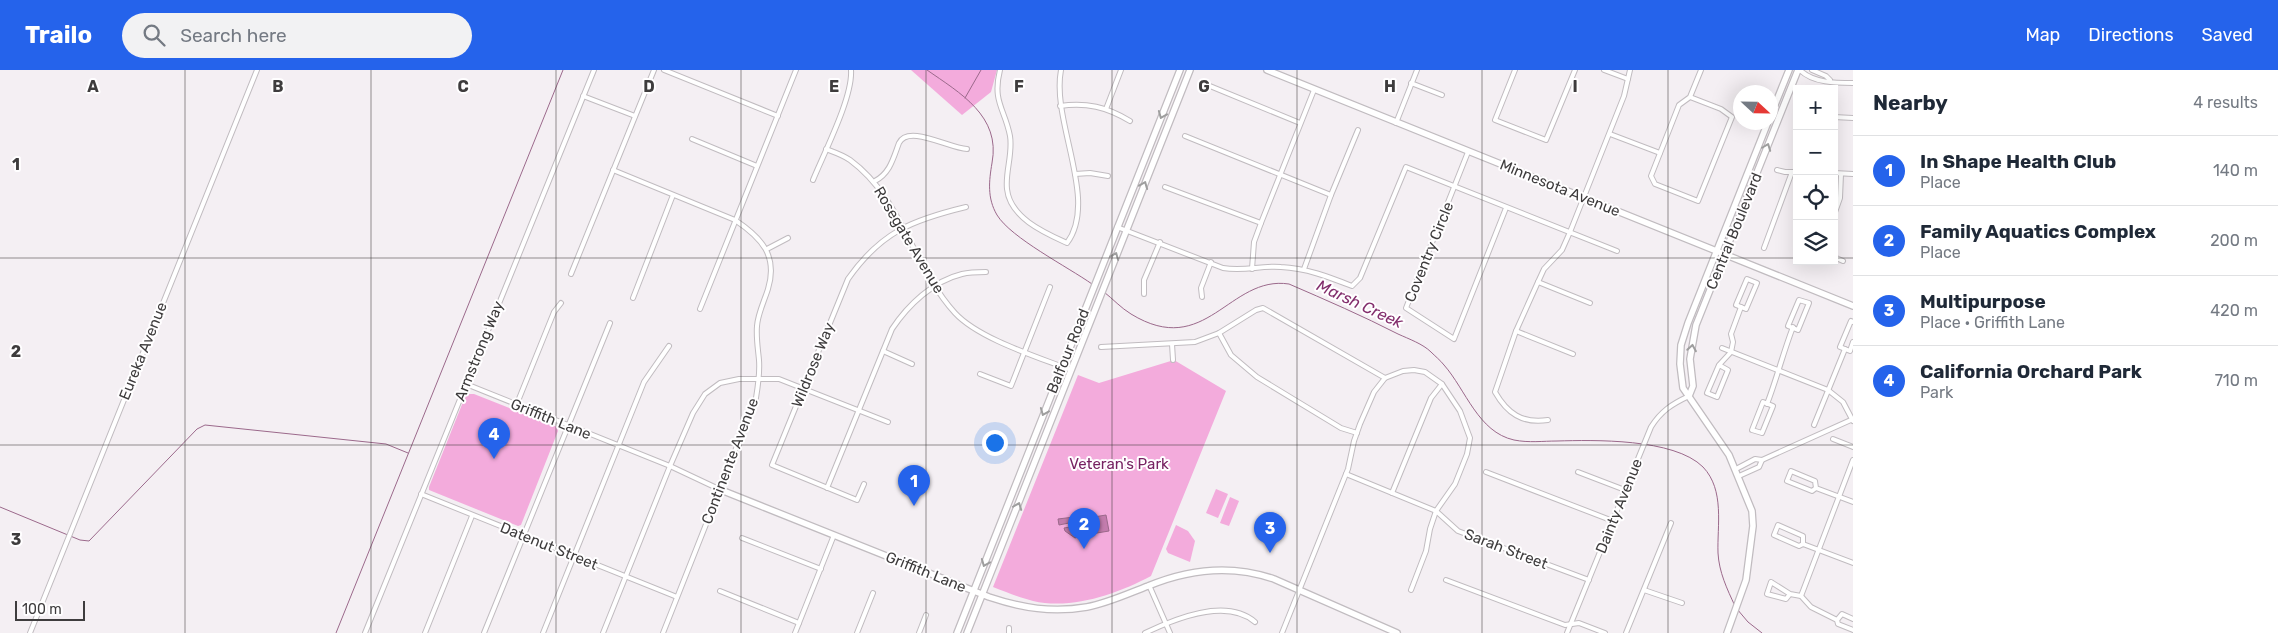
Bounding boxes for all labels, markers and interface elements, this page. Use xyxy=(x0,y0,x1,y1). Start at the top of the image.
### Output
search box xyxy=(122,13,472,58)
text: Trailo xyxy=(25,21,92,49)
icon: search xyxy=(140,21,168,49)
text: Search here xyxy=(180,24,287,47)
text: Map xyxy=(2025,24,2060,46)
text: Directions xyxy=(2088,24,2174,46)
text: Saved xyxy=(2202,24,2253,46)
text: A xyxy=(87,77,99,96)
text: B xyxy=(272,77,284,96)
text: C xyxy=(457,77,469,96)
text: D xyxy=(643,77,655,96)
text: E xyxy=(829,77,839,96)
text: F xyxy=(1014,77,1024,96)
text: G xyxy=(1198,77,1210,96)
text: H xyxy=(1384,77,1396,96)
text: I xyxy=(1572,77,1578,96)
north arrow xyxy=(1733,85,1778,130)
map controls xyxy=(1793,85,1838,265)
button: + xyxy=(1793,85,1838,130)
text: Nearby xyxy=(1873,90,1948,115)
text: 4 results xyxy=(2193,93,2258,112)
one-way arrow xyxy=(1158,110,1168,119)
button: − xyxy=(1793,130,1838,175)
one-way arrow xyxy=(1761,143,1771,152)
text: In Shape Health Club xyxy=(1920,150,2116,173)
text: 1 xyxy=(12,155,20,174)
street label: Minnesota Avenue xyxy=(1497,156,1623,220)
text: 1 xyxy=(1885,161,1893,180)
text: 140 m xyxy=(2213,161,2258,180)
street label: Central Boulevard xyxy=(1702,170,1766,292)
text: Place xyxy=(1920,173,1961,192)
button: locate xyxy=(1793,175,1838,220)
one-way arrow xyxy=(1138,181,1148,189)
street label: Rosegate Avenue xyxy=(870,183,948,297)
street label: Coventry Circle xyxy=(1401,199,1457,305)
button: layers xyxy=(1793,220,1838,265)
text: Family Aquatics Complex xyxy=(1920,220,2156,243)
text: 2 xyxy=(1884,231,1894,250)
text: 200 m xyxy=(2210,231,2258,250)
text: Place xyxy=(1920,243,1961,262)
one-way arrow xyxy=(1109,252,1119,261)
water label: Marsh Creek xyxy=(1314,276,1407,333)
text: Multipurpose xyxy=(1920,290,2046,313)
street label: Armstrong Way xyxy=(451,298,507,404)
street label: Eureka Avenue xyxy=(115,300,171,402)
text: 3 xyxy=(1884,301,1894,320)
text: 420 m xyxy=(2210,301,2258,320)
street label: Balfour Road xyxy=(1043,306,1093,396)
text: Place · Griffith Lane xyxy=(1920,313,2065,332)
street label: Wildrose Way xyxy=(788,320,838,410)
text: 2 xyxy=(11,342,21,361)
one-way arrow xyxy=(1686,343,1697,351)
text: California Orchard Park xyxy=(1920,360,2142,383)
text: 4 xyxy=(1884,371,1894,390)
text: 710 m xyxy=(2215,371,2258,390)
text: Park xyxy=(1920,383,1953,402)
street label: Griffith Lane xyxy=(508,395,594,443)
street label: Continente Avenue xyxy=(698,395,762,527)
one-way arrow xyxy=(1040,407,1050,416)
pin: 4 xyxy=(478,418,510,459)
your location xyxy=(982,430,1008,456)
park label: Veteran's Park xyxy=(1069,455,1169,473)
street label: Dainty Avenue xyxy=(1592,456,1646,556)
pin: 1 xyxy=(898,465,930,506)
one-way arrow xyxy=(1012,503,1022,511)
pin: 2 xyxy=(1068,508,1100,549)
pin: 3 xyxy=(1254,512,1286,553)
street label: Datenut Street xyxy=(497,518,601,574)
street label: Sarah Street xyxy=(1462,525,1550,573)
text: 3 xyxy=(11,530,21,549)
street label: Griffith Lane xyxy=(883,548,969,596)
one-way arrow xyxy=(980,558,991,567)
scale bar xyxy=(15,598,85,621)
text: 100 m xyxy=(22,601,62,618)

